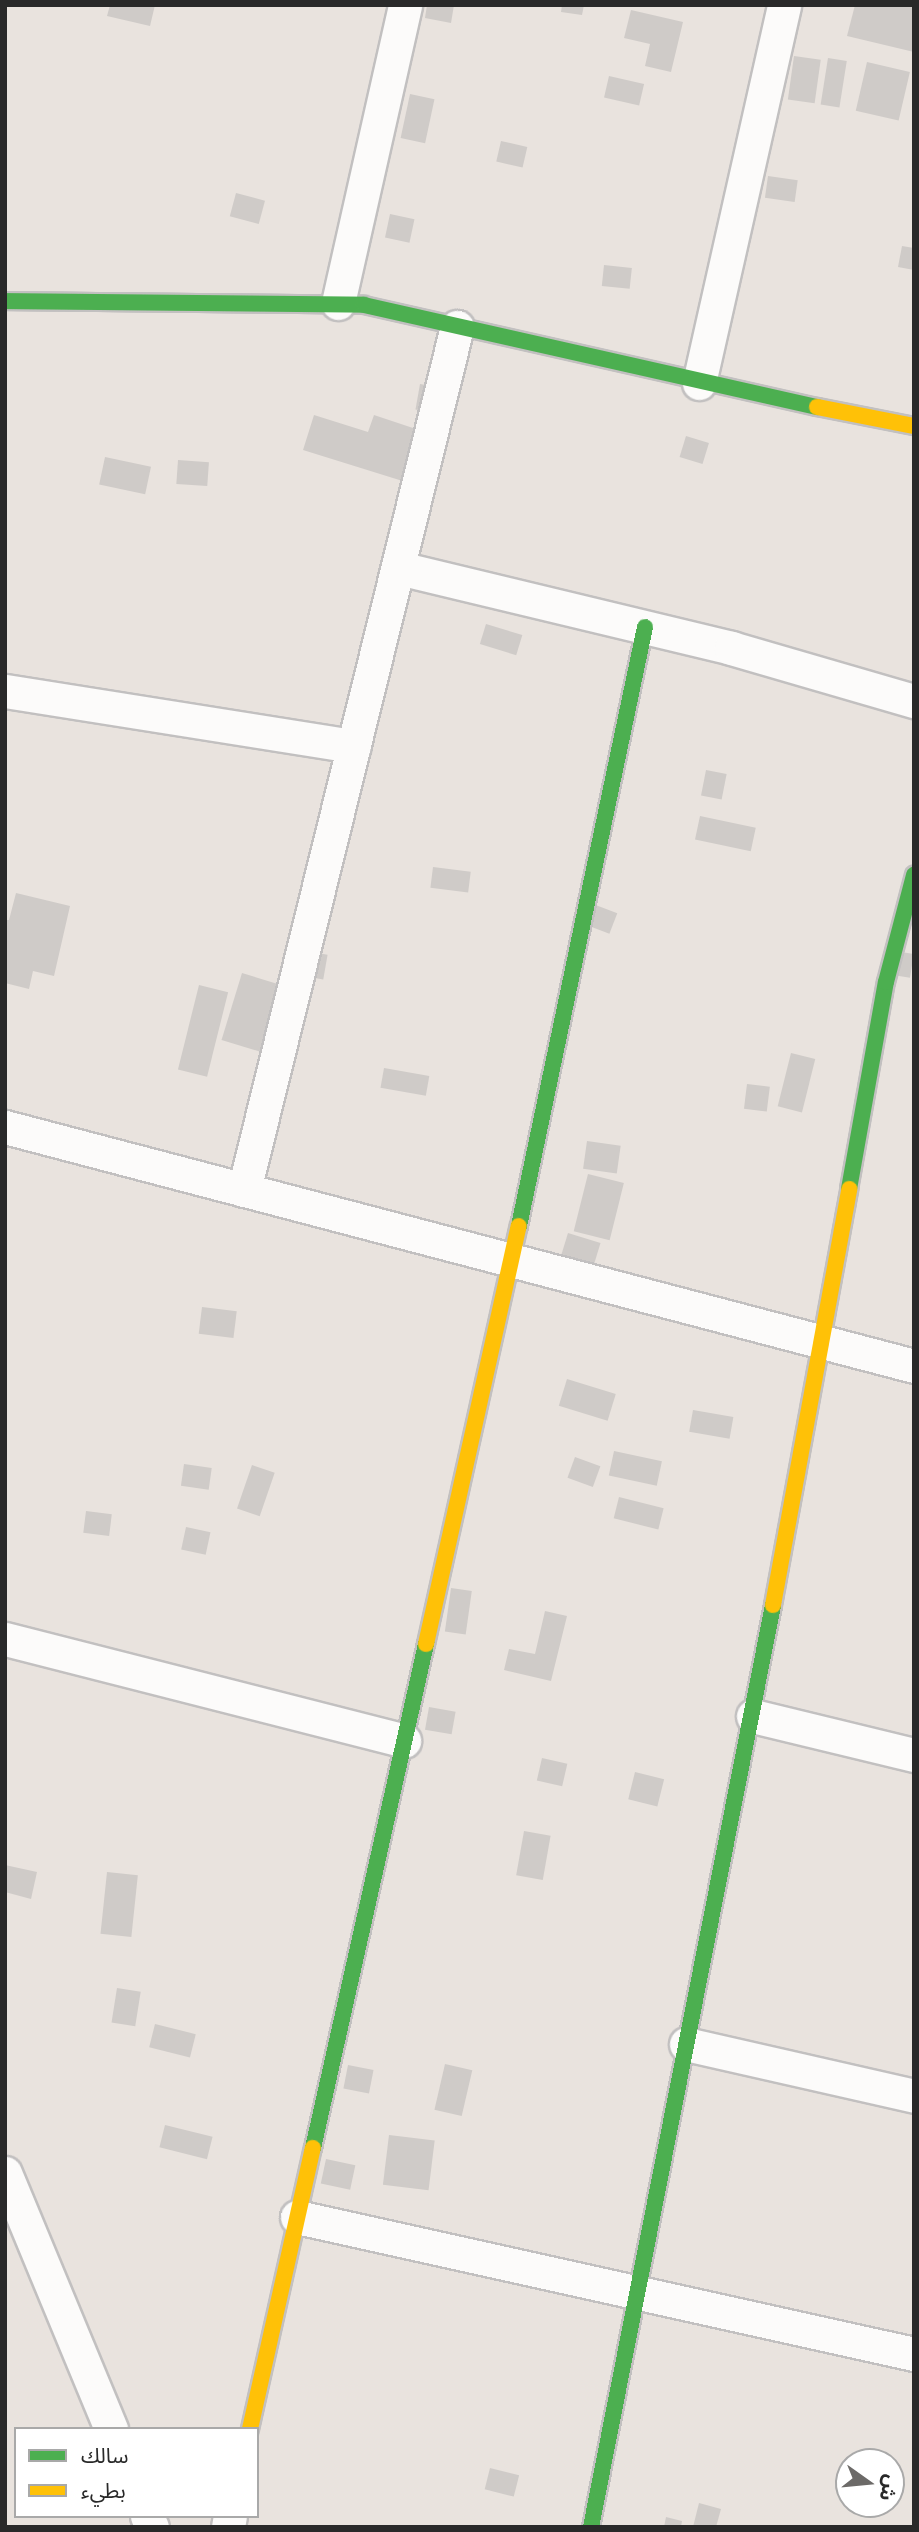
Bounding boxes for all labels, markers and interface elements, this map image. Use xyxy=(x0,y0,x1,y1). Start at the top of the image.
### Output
legend xyxy=(14,2427,259,2518)
text: سالك xyxy=(81,2443,128,2468)
north arrow xyxy=(835,2448,905,2518)
text: ش xyxy=(874,2472,903,2504)
text: بطيء xyxy=(81,2478,126,2503)

